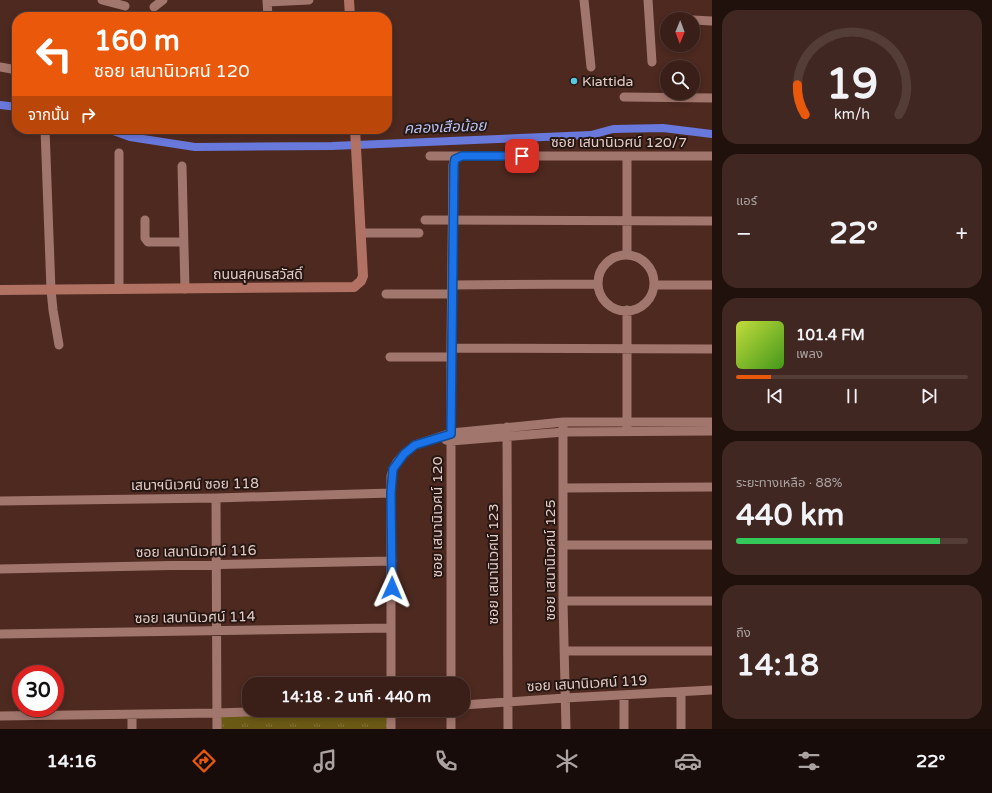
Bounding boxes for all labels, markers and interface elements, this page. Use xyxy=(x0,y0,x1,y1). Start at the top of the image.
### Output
north arrow xyxy=(660,12,700,52)
map controls xyxy=(660,12,700,100)
text: 160 m xyxy=(94,24,180,58)
icon: left xyxy=(28,28,80,80)
text: ซอย เสนานิเวศน์ 120 xyxy=(94,60,249,82)
button: search xyxy=(660,60,700,100)
text: 19 xyxy=(826,60,878,110)
place label: Kiattida xyxy=(582,73,633,90)
marker: Kiattida xyxy=(569,76,579,86)
icon: right xyxy=(77,104,99,126)
text: km/h xyxy=(834,105,870,122)
text: จากนั้น xyxy=(28,106,69,124)
water label: คลองเสือน้อย xyxy=(403,117,488,137)
street label: ซอย เสนานิเวศน์ 120/7 xyxy=(551,134,687,151)
pin xyxy=(505,139,539,173)
icon: arrive xyxy=(511,145,533,167)
text: แอร์ xyxy=(736,193,757,209)
text: 22° xyxy=(829,215,878,252)
text: − xyxy=(736,221,752,247)
text: + xyxy=(956,221,968,247)
street label: ถนนสุคนธสวัสดิ์ xyxy=(213,266,303,283)
text: 101.4 FM xyxy=(796,326,865,344)
text: เพลง xyxy=(796,346,823,362)
icon: previous xyxy=(764,385,786,407)
icon: pause xyxy=(841,385,863,407)
icon: next xyxy=(918,385,940,407)
street label: ซอย เสนานิเวศน์ 120 xyxy=(429,456,446,577)
street label: เสนาฯนิเวศน์ ซอย 118 xyxy=(131,475,259,494)
text: ระยะทางเหลือ · 88% xyxy=(736,475,842,491)
text: 440 km xyxy=(736,497,844,534)
street label: ซอย เสนานิเวศน์ 125 xyxy=(542,500,559,620)
street label: ซอย เสนานิเวศน์ 123 xyxy=(485,504,502,624)
street label: ซอย เสนานิเวศน์ 116 xyxy=(135,542,257,561)
position arrow xyxy=(371,567,413,609)
street label: ซอย เสนานิเวศน์ 114 xyxy=(134,608,256,627)
text: ถึง xyxy=(736,625,751,641)
text: 14:18 xyxy=(736,647,819,684)
speed limit sign: 30 xyxy=(12,665,64,717)
street label: ซอย เสนานิเวศน์ 119 xyxy=(526,672,648,695)
text: 14:18 · 2 นาที · 440 m xyxy=(281,688,431,706)
icon: directions xyxy=(190,747,218,775)
icon: music xyxy=(311,747,339,775)
icon: phone xyxy=(432,747,460,775)
icon: climate xyxy=(553,747,581,775)
icon: car xyxy=(674,747,702,775)
icon: filters xyxy=(795,747,823,775)
text: 14:16 xyxy=(47,750,96,772)
text: 22° xyxy=(916,750,945,772)

